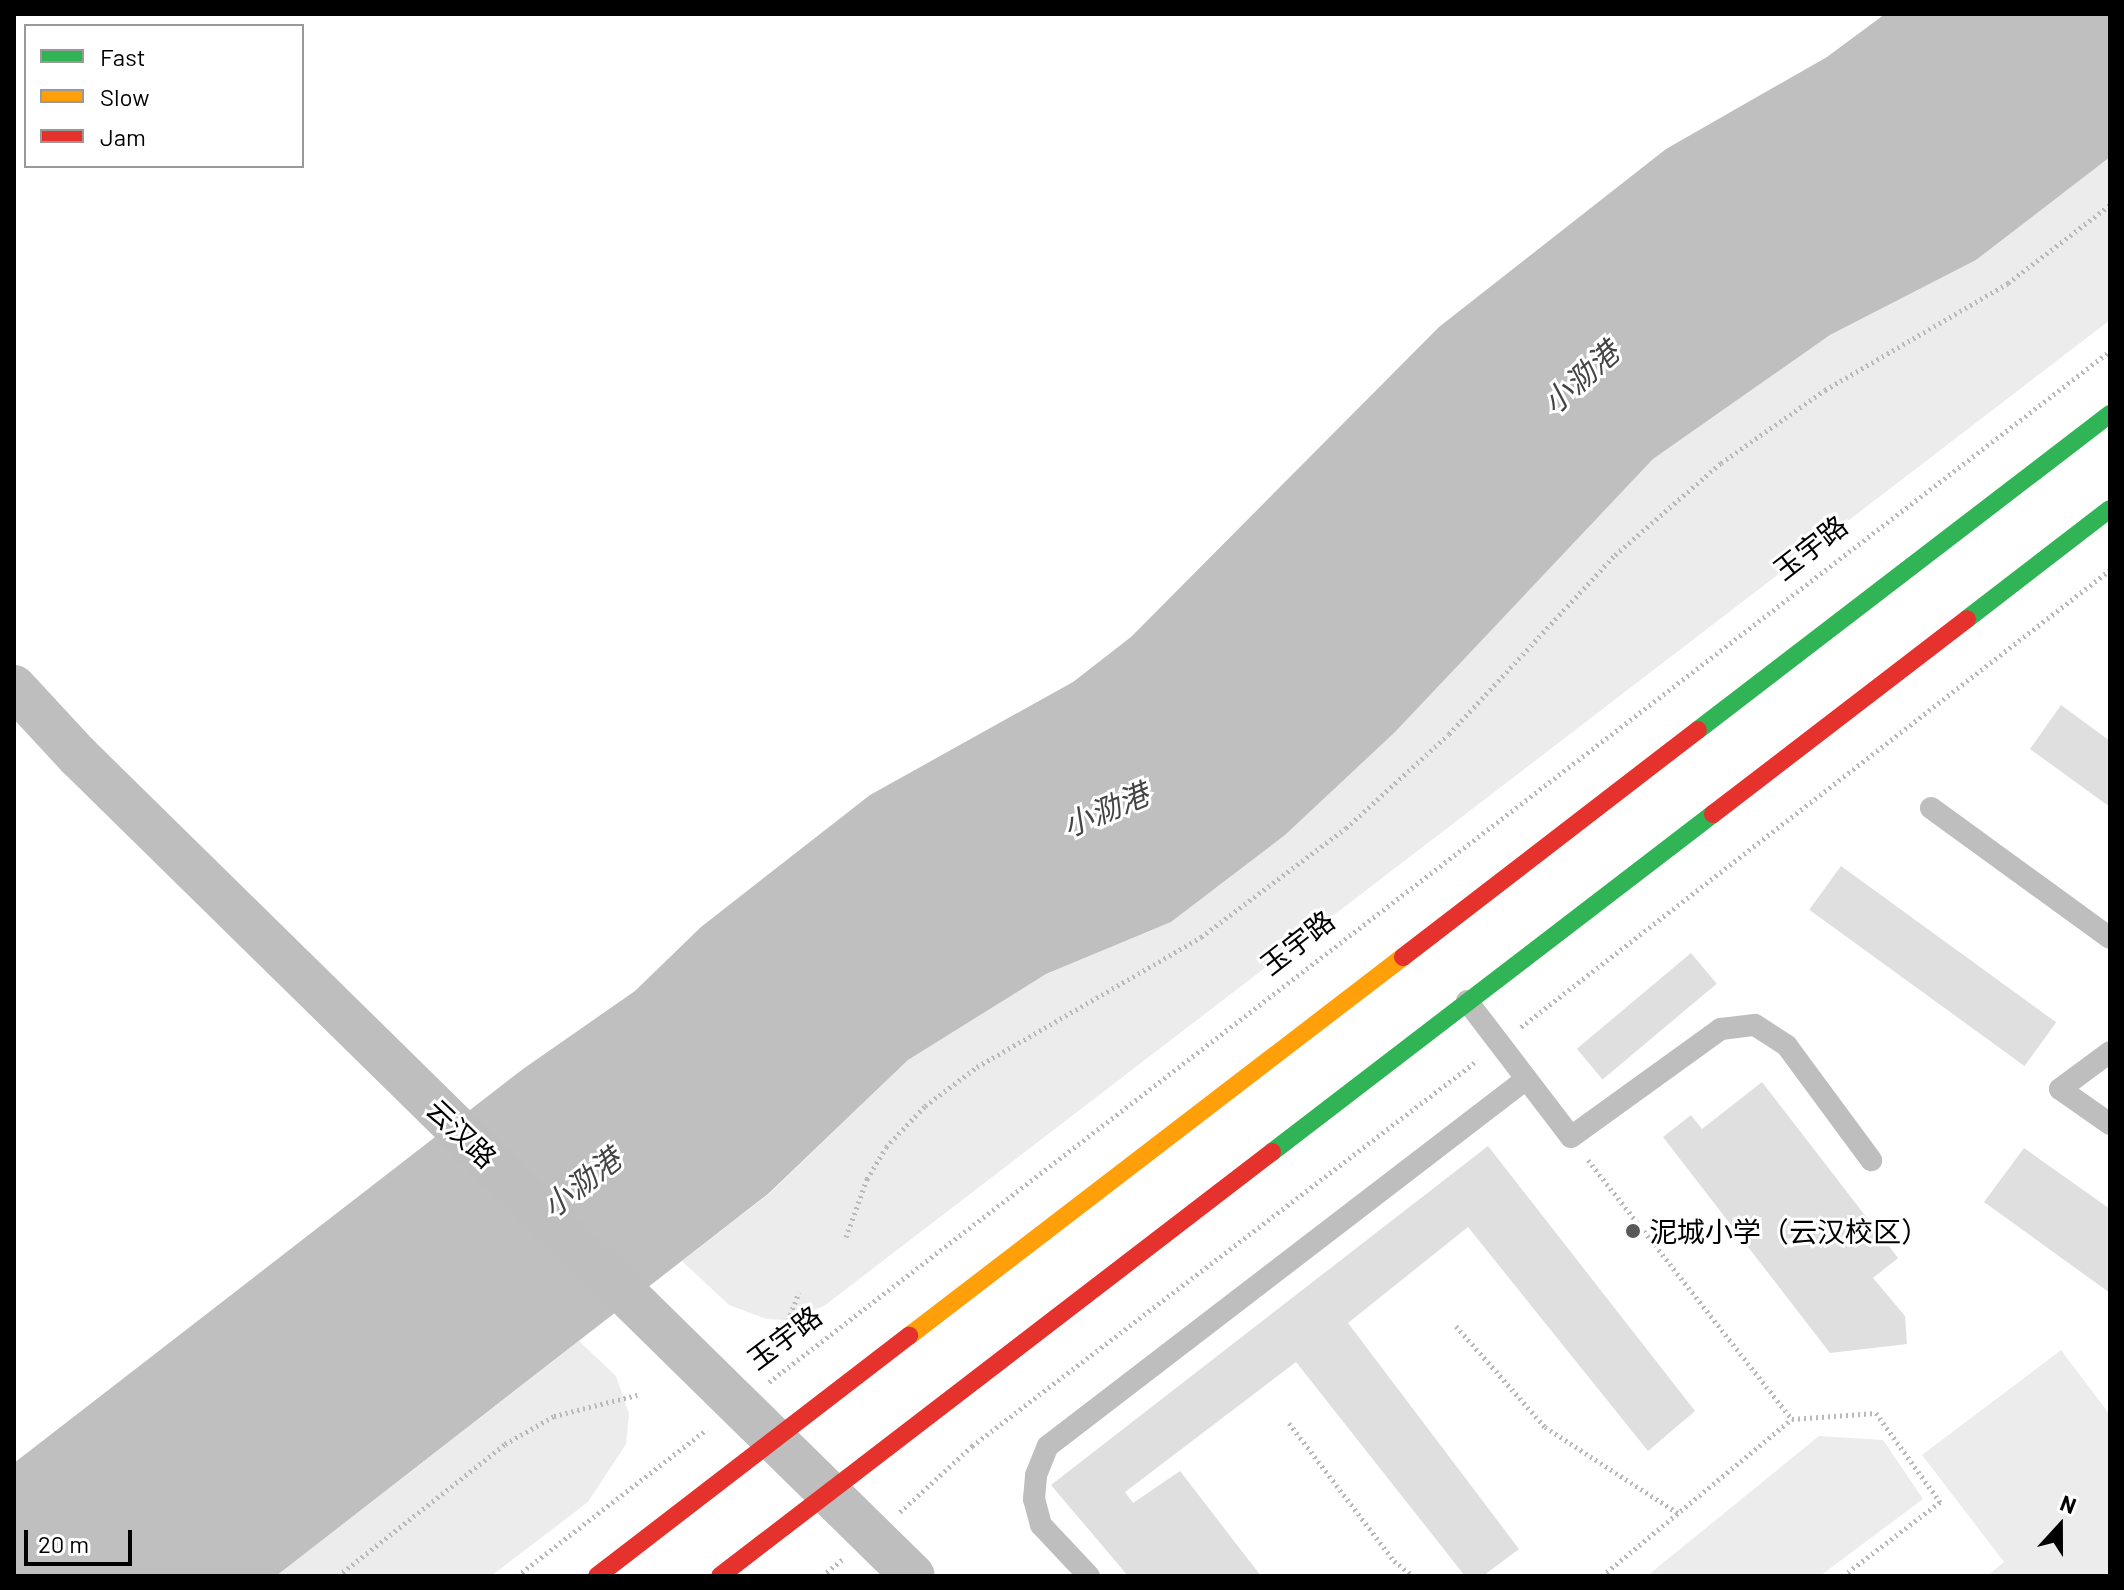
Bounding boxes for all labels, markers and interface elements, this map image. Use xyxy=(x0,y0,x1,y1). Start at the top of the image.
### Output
legend xyxy=(24,24,304,168)
text: Fast xyxy=(100,42,145,71)
text: Slow xyxy=(100,82,149,111)
text: Jam xyxy=(100,122,146,151)
water label: 小泐港 xyxy=(1535,334,1625,420)
street label: 玉宇路 xyxy=(1767,508,1853,586)
water label: 小泐港 xyxy=(1057,775,1153,843)
street label: 玉宇路 xyxy=(1254,903,1340,981)
street label: 云汉路 xyxy=(420,1092,504,1174)
water label: 小泐港 xyxy=(534,1140,628,1224)
place label: 泥城小学（云汉校区） xyxy=(1649,1214,1929,1248)
marker: 泥城小学（云汉校区） xyxy=(1624,1222,1642,1240)
street label: 玉宇路 xyxy=(740,1298,828,1376)
north arrow xyxy=(2020,1486,2100,1566)
text: N xyxy=(2057,1489,2080,1518)
scale bar xyxy=(28,1514,136,1564)
text: 20 m xyxy=(38,1529,89,1558)

